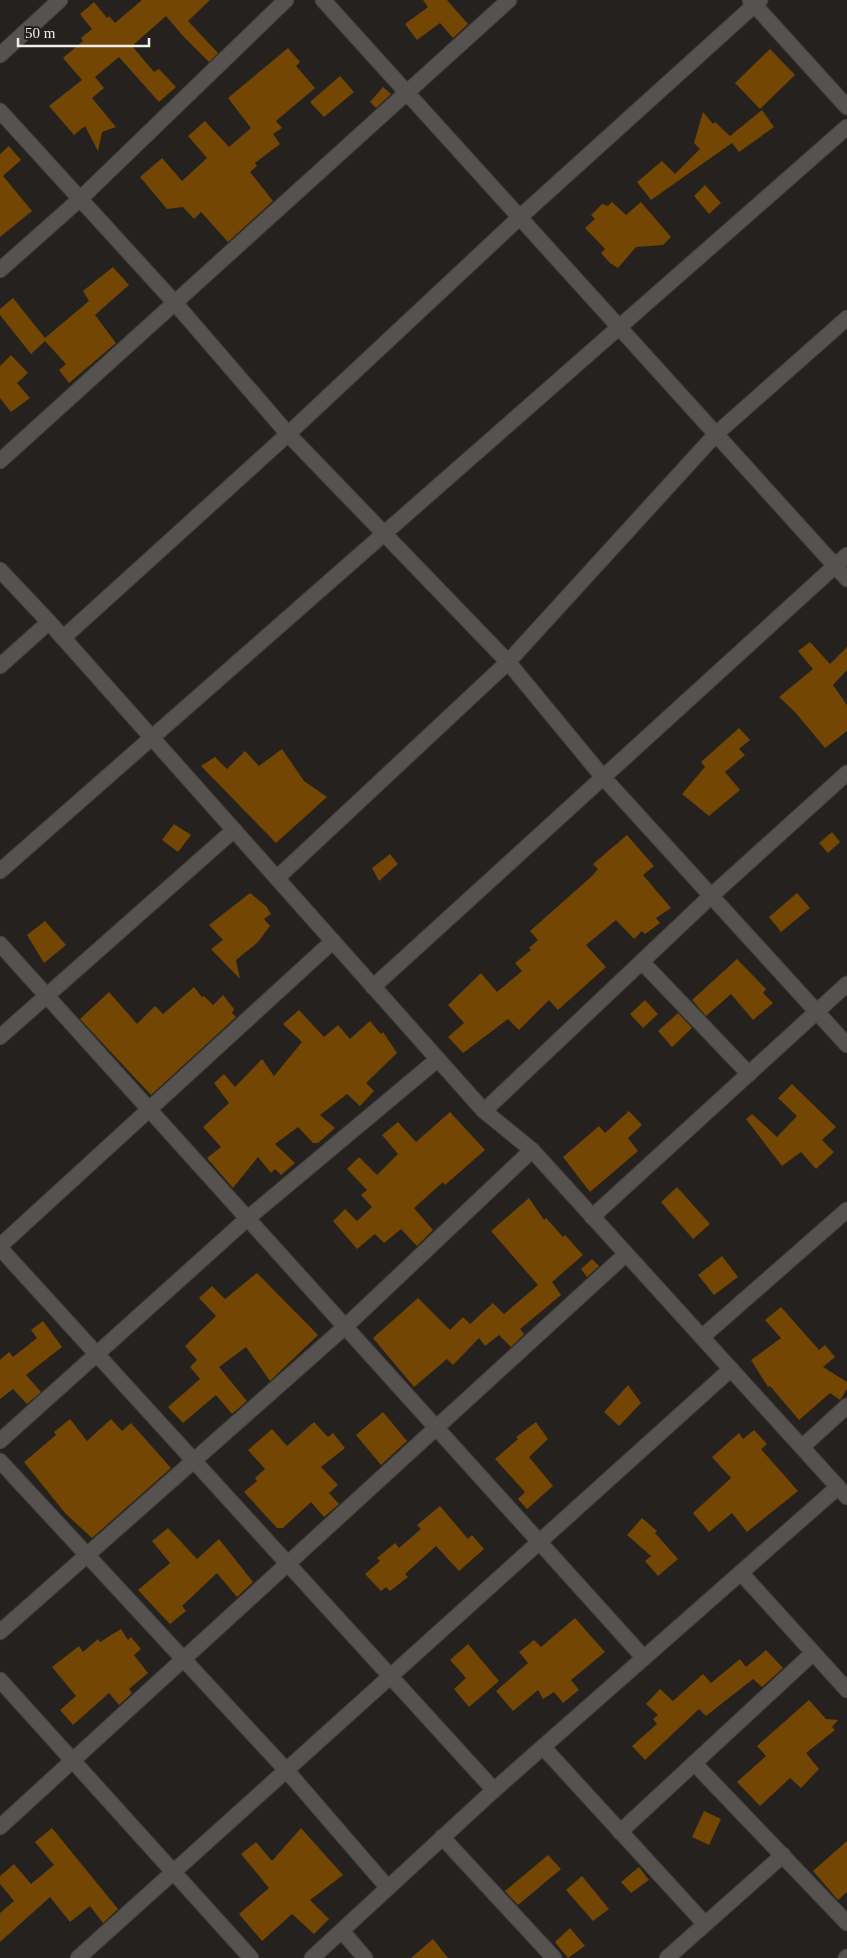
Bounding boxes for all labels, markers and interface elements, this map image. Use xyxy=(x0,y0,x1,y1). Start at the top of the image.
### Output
scale bar xyxy=(18,15,149,47)
text: 50 m xyxy=(25,25,56,41)

